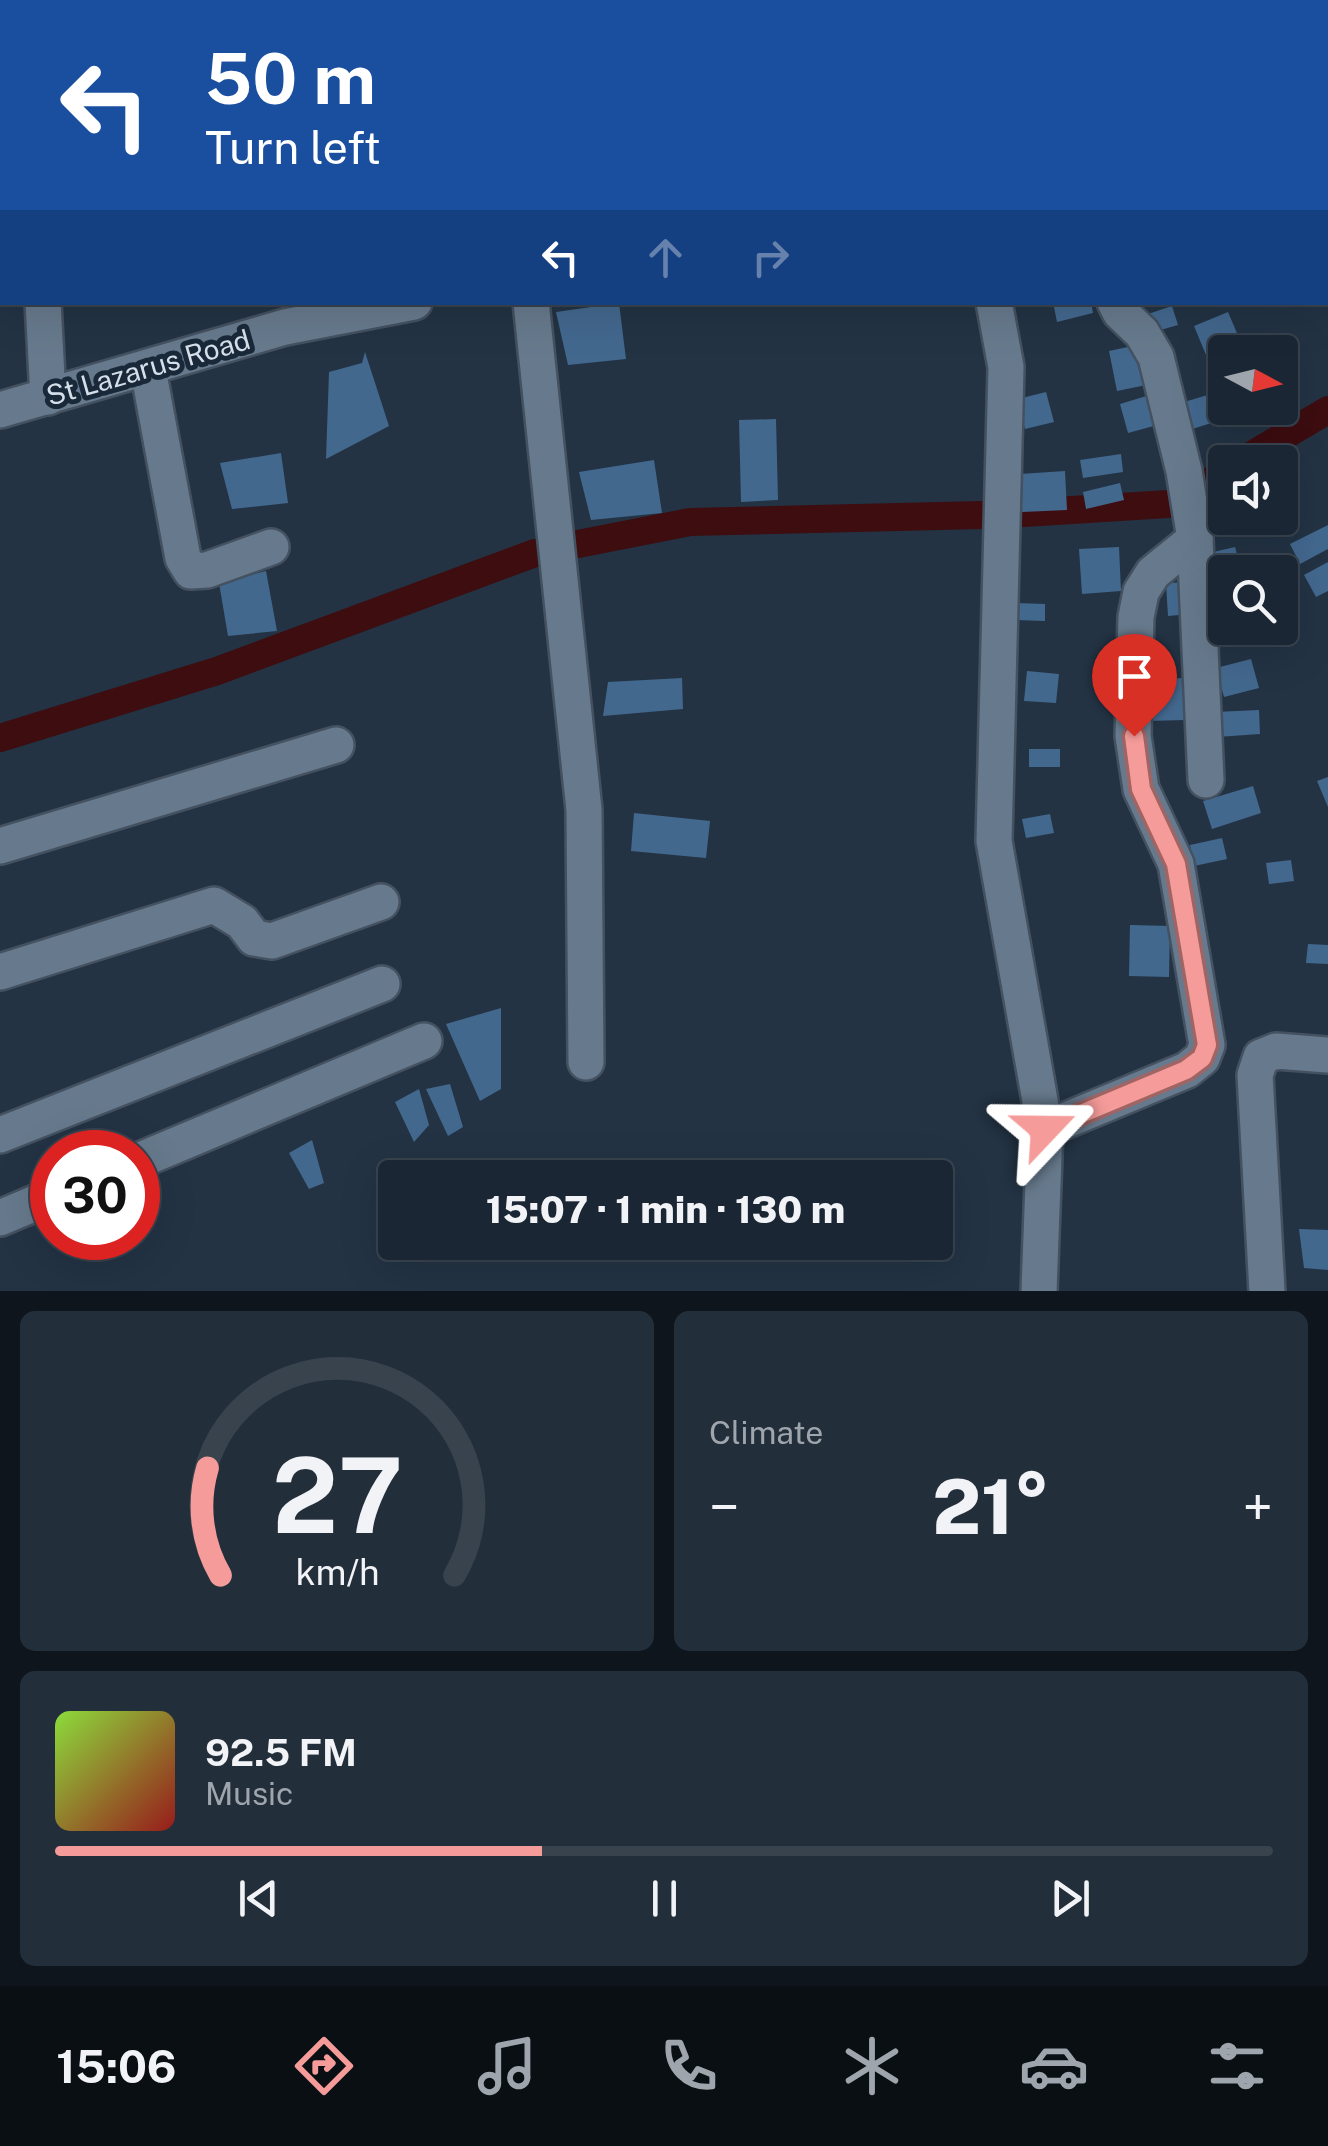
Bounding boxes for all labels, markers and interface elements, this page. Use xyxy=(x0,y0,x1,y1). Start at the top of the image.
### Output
text: 50 m xyxy=(205,37,376,120)
icon: left xyxy=(40,40,170,170)
text: Turn left xyxy=(205,121,381,174)
icon: left xyxy=(533,230,588,285)
icon: ahead xyxy=(638,230,693,285)
icon: right xyxy=(743,230,798,285)
street label: St Lazarus Road xyxy=(42,322,254,412)
north arrow xyxy=(1208,335,1298,425)
map controls xyxy=(1208,335,1298,645)
button: sound xyxy=(1208,445,1298,535)
button: search xyxy=(1208,555,1298,645)
pin xyxy=(1092,634,1177,737)
icon: arrive xyxy=(1107,649,1162,704)
position arrow xyxy=(993,1077,1097,1181)
speed limit sign: 30 xyxy=(30,1130,160,1260)
text: 15:07 · 1 min · 130 m xyxy=(486,1187,845,1232)
text: Climate xyxy=(709,1414,823,1451)
text: 27 xyxy=(271,1434,403,1556)
text: 21° xyxy=(932,1463,1050,1551)
text: − xyxy=(709,1475,740,1539)
text: + xyxy=(1243,1475,1273,1539)
text: km/h xyxy=(295,1551,379,1593)
text: 92.5 FM xyxy=(205,1730,357,1775)
text: Music xyxy=(205,1775,293,1812)
icon: previous xyxy=(231,1871,286,1926)
icon: pause xyxy=(637,1871,692,1926)
icon: next xyxy=(1043,1871,1098,1926)
icon: directions xyxy=(289,2031,359,2101)
icon: music xyxy=(472,2031,542,2101)
icon: phone xyxy=(654,2031,724,2101)
icon: climate xyxy=(837,2031,907,2101)
icon: car xyxy=(1019,2031,1089,2101)
icon: filters xyxy=(1202,2031,1272,2101)
text: 15:06 xyxy=(56,2040,177,2093)

